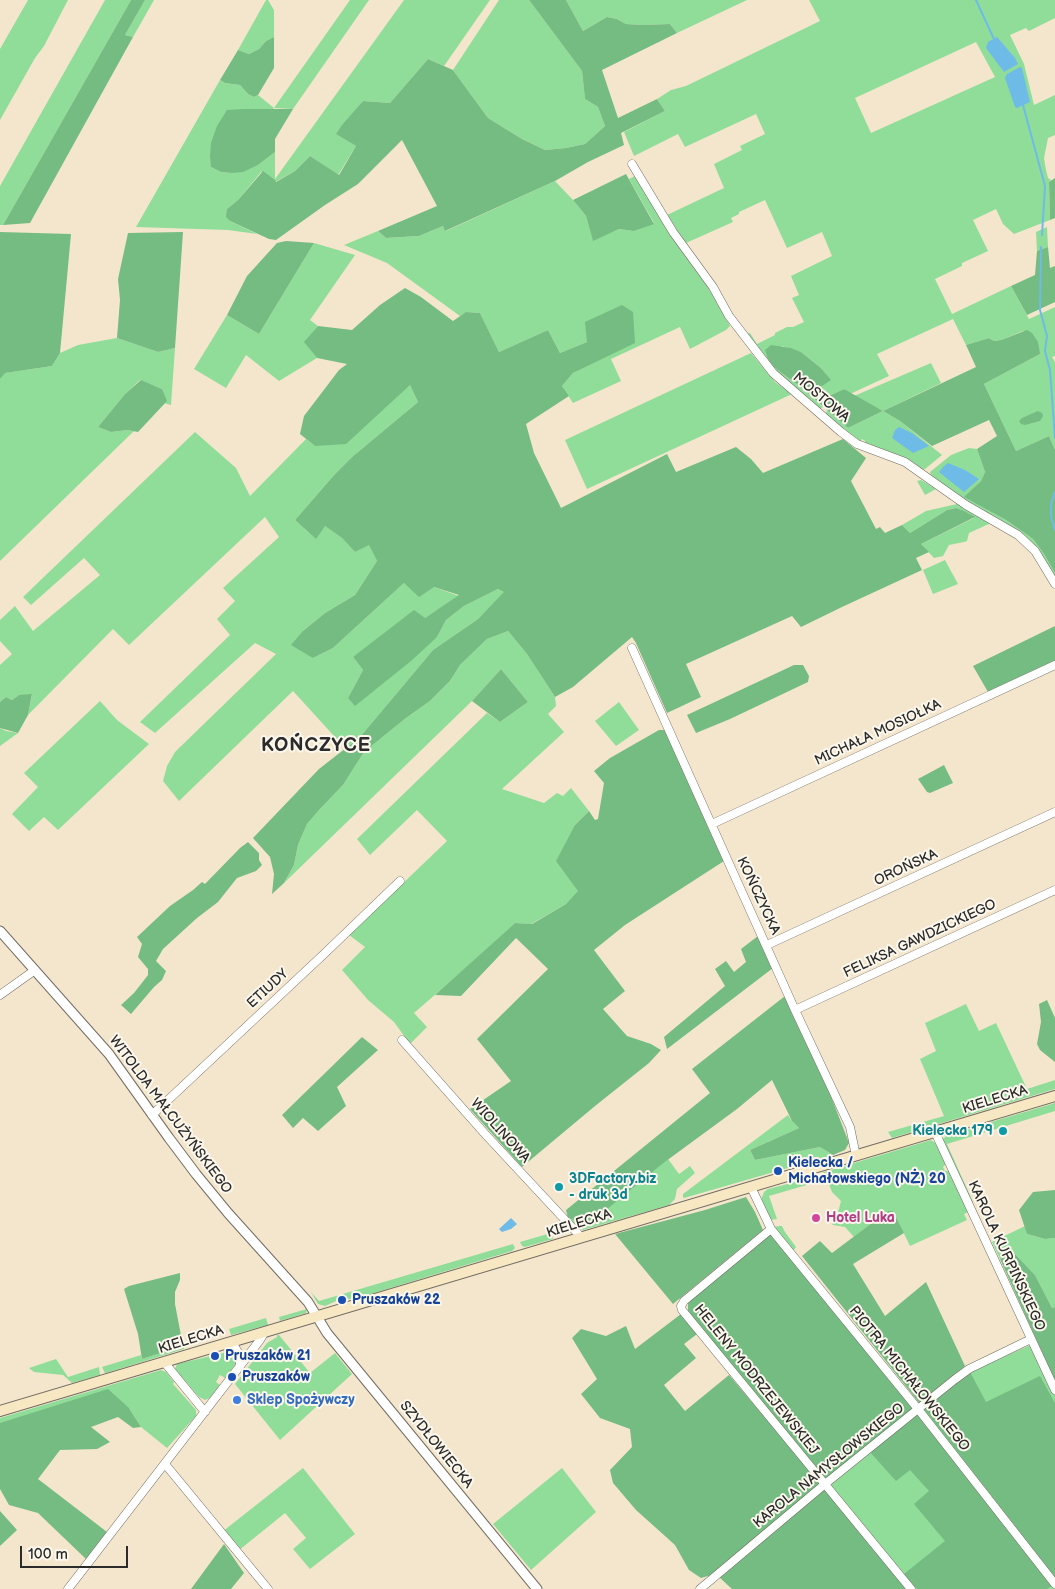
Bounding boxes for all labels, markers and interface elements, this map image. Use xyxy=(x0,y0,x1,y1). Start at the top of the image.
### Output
street label: MOSTOWA xyxy=(789,369,853,427)
street label: MICHAŁA MOSIOŁKA xyxy=(812,696,944,770)
district label: KOŃCZYCE xyxy=(260,735,372,757)
street label: OROŃSKA xyxy=(872,846,940,890)
street label: KOŃCZYCKA xyxy=(733,854,783,938)
street label: FELIKSA GAWDZICKIEGO xyxy=(841,896,999,982)
street label: ETIUDY xyxy=(244,966,292,1012)
street label: WITOLDA MAŁCUŻYŃSKIEGO xyxy=(105,1033,235,1197)
street label: KIELECKA xyxy=(960,1082,1030,1118)
street label: WIOLINOWA xyxy=(467,1095,533,1167)
place label: Kielecka 179 xyxy=(912,1123,993,1139)
marker: Kielecka 179 xyxy=(997,1125,1009,1137)
place label: Kielecka / Michałowskiego (NŻ) 20 xyxy=(788,1155,946,1188)
marker: Kielecka / Michałowskiego (NŻ) 20 xyxy=(772,1165,784,1177)
place label: 3DFactory.biz - druk 3d xyxy=(569,1171,656,1204)
street label: KAROLA KURPIŃSKIEGO xyxy=(964,1178,1048,1334)
marker: 3DFactory.biz - druk 3d xyxy=(553,1181,565,1193)
street label: KIELECKA xyxy=(544,1206,614,1242)
place label: Hotel Luka xyxy=(826,1210,895,1226)
marker: Hotel Luka xyxy=(810,1212,822,1224)
place label: Pruszaków 22 xyxy=(352,1292,440,1308)
marker: Pruszaków 22 xyxy=(336,1294,348,1306)
street label: HELENY MODRZEJEWSKIEJ xyxy=(690,1302,822,1458)
street label: PIOTRA MICHAŁOWSKIEGO xyxy=(845,1303,973,1455)
street label: KIELECKA xyxy=(156,1322,226,1358)
place label: Pruszaków 21 xyxy=(225,1348,311,1364)
marker: Pruszaków 21 xyxy=(209,1350,221,1362)
place label: Pruszaków xyxy=(242,1369,310,1385)
marker: Pruszaków xyxy=(226,1371,238,1383)
place label: Sklep Spożywczy xyxy=(247,1392,355,1408)
marker: Sklep Spożywczy xyxy=(231,1394,243,1406)
street label: SZYDŁOWIECKA xyxy=(396,1398,476,1492)
street label: KAROLA NAMYSŁOWSKIEGO xyxy=(750,1400,908,1532)
scale bar xyxy=(22,1536,130,1568)
text: 100 m xyxy=(28,1545,68,1564)

